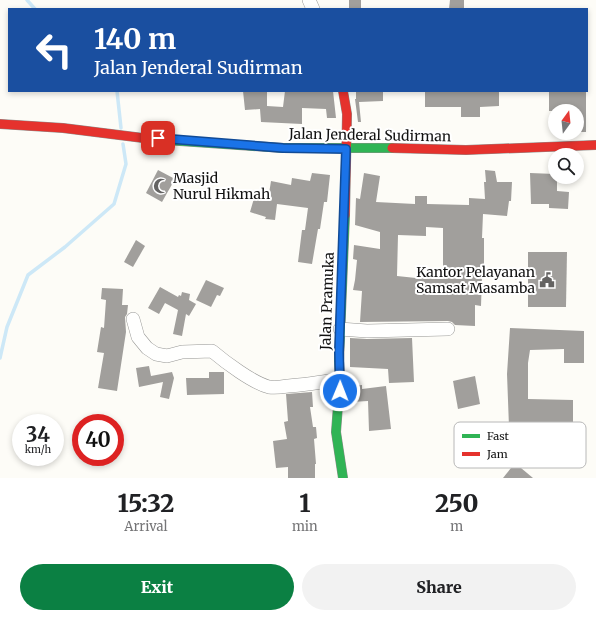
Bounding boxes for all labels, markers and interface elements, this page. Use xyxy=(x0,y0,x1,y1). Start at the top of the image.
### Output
text: 140 m xyxy=(94,21,176,57)
icon: left xyxy=(28,24,80,76)
text: Jalan Jenderal Sudirman xyxy=(94,56,303,79)
north arrow xyxy=(548,104,584,140)
map controls xyxy=(548,104,584,184)
pin xyxy=(141,121,175,155)
street label: Jalan Jenderal Sudirman xyxy=(288,125,451,145)
icon: arrive xyxy=(147,127,169,149)
button: search xyxy=(548,148,584,184)
place label: Masjid Nurul Hikmah xyxy=(173,169,270,203)
mosque icon: Masjid Nurul Hikmah xyxy=(152,177,170,195)
street label: Jalan Pramuka xyxy=(316,251,338,351)
place label: Kantor Pelayanan Samsat Masamba xyxy=(416,263,535,297)
public building icon: Kantor Pelayanan Samsat Masamba xyxy=(538,271,556,289)
position arrow xyxy=(319,370,361,412)
speed limit sign: 40 xyxy=(72,414,124,466)
text: 34 xyxy=(26,422,50,447)
legend xyxy=(454,422,586,468)
text: Fast xyxy=(487,429,510,443)
text: km/h xyxy=(25,443,51,456)
text: Jam xyxy=(486,447,508,461)
text: 15:32 xyxy=(117,488,174,519)
text: 1 xyxy=(299,488,310,519)
text: 250 xyxy=(435,488,478,519)
text: Arrival xyxy=(124,518,168,535)
text: min xyxy=(292,518,318,535)
text: m xyxy=(450,518,463,535)
button: Exit xyxy=(20,564,294,610)
button: Share xyxy=(302,564,576,610)

